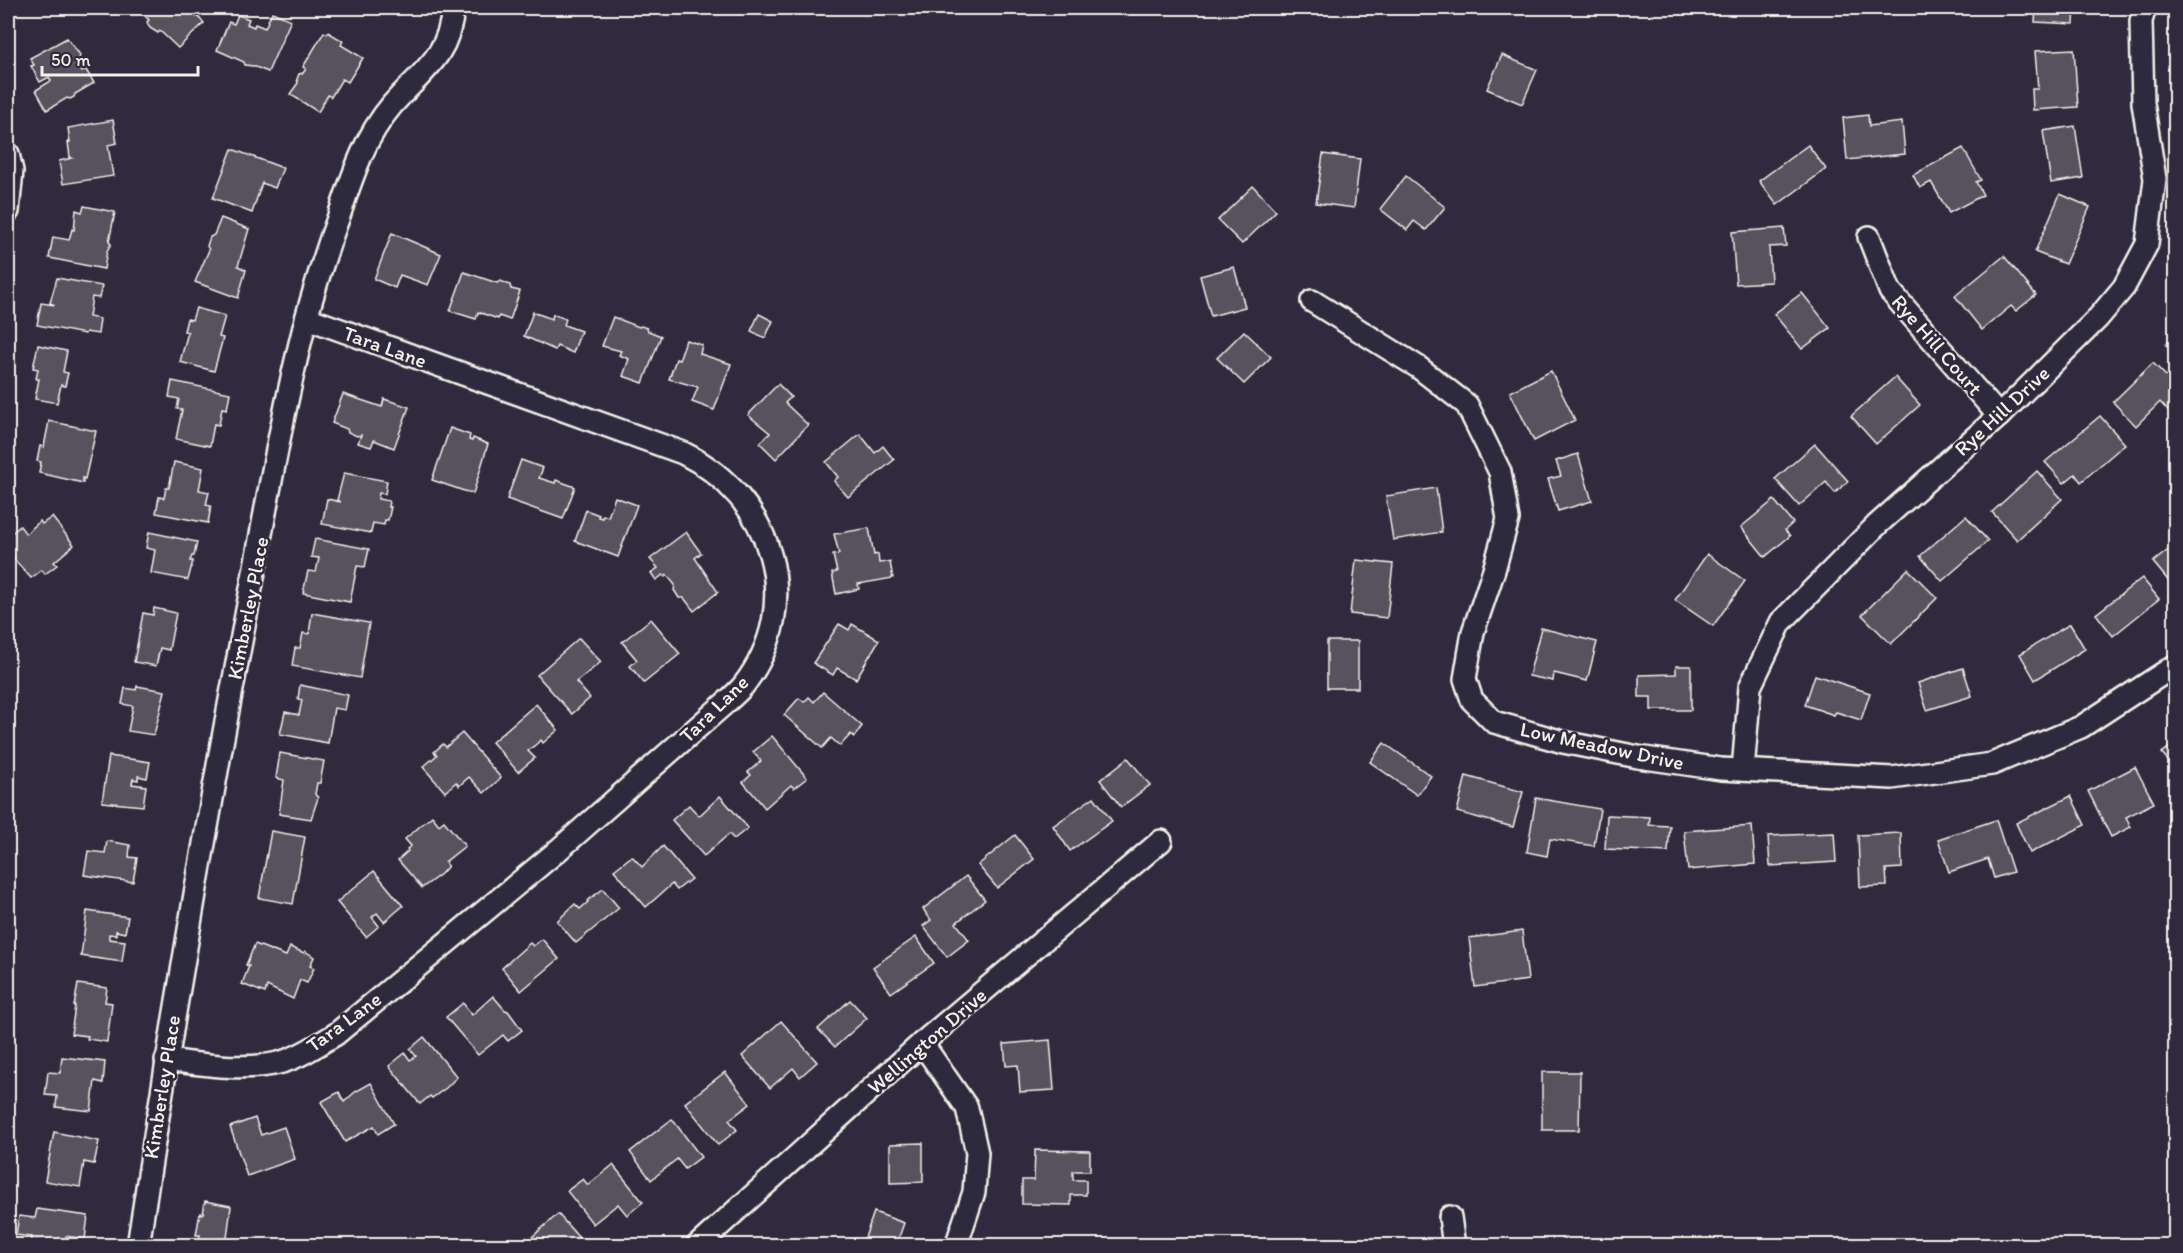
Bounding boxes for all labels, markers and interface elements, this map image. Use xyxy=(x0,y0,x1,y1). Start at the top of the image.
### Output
scale bar xyxy=(42,39,198,77)
text: 50 m xyxy=(51,49,91,71)
street label: Rye Hill Court xyxy=(1887,289,1988,400)
street label: Tara Lane xyxy=(340,320,430,373)
street label: Rye Hill Drive xyxy=(1949,360,2054,461)
street label: Kimberley Place xyxy=(221,534,274,681)
street label: Tara Lane xyxy=(674,670,754,748)
street label: Low Meadow Drive xyxy=(1518,716,1686,775)
street label: Wellington Drive xyxy=(862,982,991,1099)
street label: Tara Lane xyxy=(301,986,386,1057)
street label: Kimberley Place xyxy=(138,1013,185,1161)

